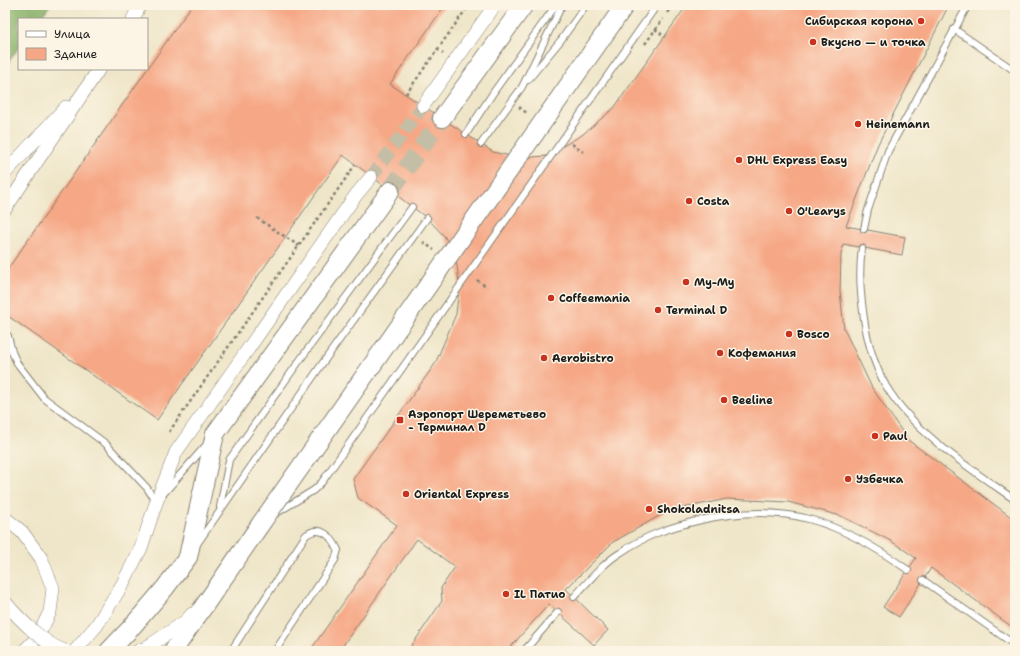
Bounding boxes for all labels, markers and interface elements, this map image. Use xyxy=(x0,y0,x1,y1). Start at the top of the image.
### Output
place label: Сибирская корона xyxy=(805,14,913,29)
marker: Сибирская корона xyxy=(916,16,926,26)
legend xyxy=(18,18,148,70)
text: Улица xyxy=(54,26,91,42)
place label: Вкусно — и точка xyxy=(821,35,926,50)
marker: Вкусно — и точка xyxy=(808,37,818,47)
text: Здание xyxy=(54,46,98,62)
place label: Heinemann xyxy=(866,117,930,132)
marker: Heinemann xyxy=(853,119,863,129)
place label: DHL Express Easy xyxy=(747,153,848,168)
marker: DHL Express Easy xyxy=(734,155,744,165)
place label: Costa xyxy=(697,194,730,209)
marker: Costa xyxy=(684,196,694,206)
place label: O'Learys xyxy=(797,204,846,219)
marker: O'Learys xyxy=(784,206,794,216)
place label: Му-Му xyxy=(694,275,735,290)
marker: Му-Му xyxy=(681,277,691,287)
place label: Coffeemania xyxy=(559,291,630,306)
marker: Coffeemania xyxy=(546,293,556,303)
place label: Terminal D xyxy=(666,303,727,318)
marker: Terminal D xyxy=(653,305,663,315)
place label: Bosco xyxy=(797,327,830,342)
marker: Bosco xyxy=(784,329,794,339)
place label: Кофемания xyxy=(728,346,797,361)
marker: Кофемания xyxy=(715,348,725,358)
place label: Aerobistro xyxy=(552,351,614,366)
marker: Aerobistro xyxy=(539,353,549,363)
place label: Beeline xyxy=(732,393,773,408)
marker: Beeline xyxy=(719,395,729,405)
place label: Аэропорт Шереметьево - Терминал D xyxy=(408,407,546,435)
marker: Аэропорт Шереметьево - Терминал D xyxy=(395,415,405,425)
place label: Paul xyxy=(883,429,908,444)
marker: Paul xyxy=(870,431,880,441)
place label: Узбечка xyxy=(856,472,904,487)
marker: Узбечка xyxy=(843,474,853,484)
place label: Oriental Express xyxy=(414,487,509,502)
marker: Oriental Express xyxy=(401,489,411,499)
place label: Shokoladnitsa xyxy=(657,502,740,517)
marker: Shokoladnitsa xyxy=(644,504,654,514)
place label: IL Патио xyxy=(514,587,565,602)
marker: IL Патио xyxy=(501,589,511,599)

